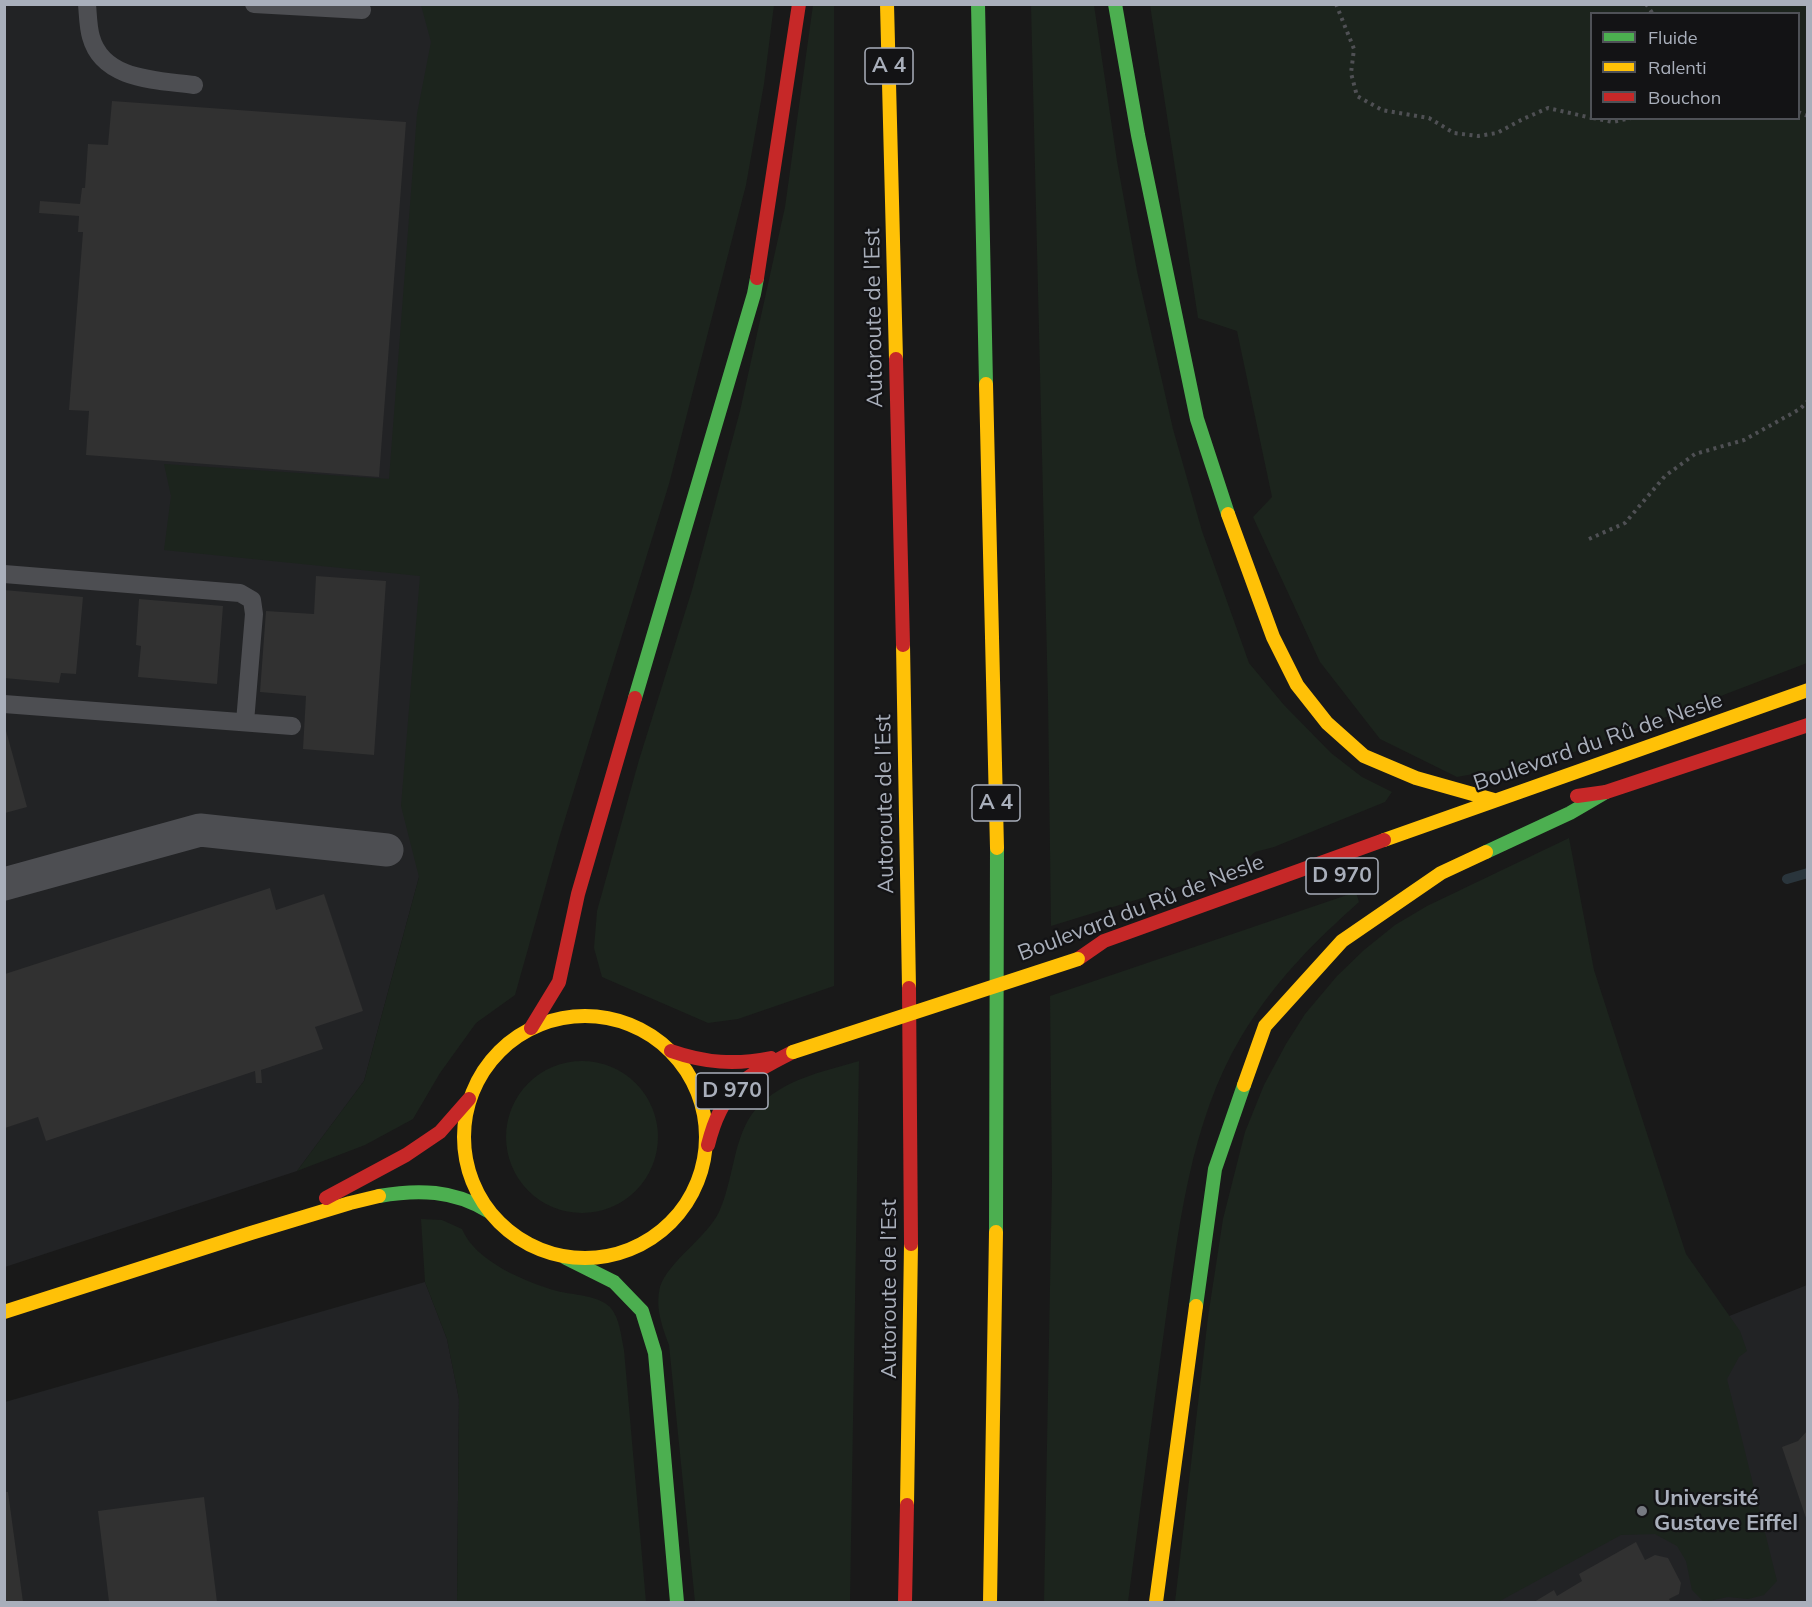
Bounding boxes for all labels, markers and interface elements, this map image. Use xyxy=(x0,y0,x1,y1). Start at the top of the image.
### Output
legend xyxy=(1590,12,1800,120)
text: Fluide xyxy=(1648,26,1698,49)
road number: A 4 xyxy=(865,48,913,84)
text: Ralenti xyxy=(1648,56,1706,79)
text: Bouchon xyxy=(1648,86,1721,109)
street label: Autoroute de l’Est xyxy=(859,228,889,408)
street label: Boulevard du Rû de Nesle xyxy=(1470,687,1726,797)
street label: Autoroute de l’Est xyxy=(870,714,900,894)
road number: A 4 xyxy=(972,785,1020,821)
street label: Boulevard du Rû de Nesle xyxy=(1014,849,1268,967)
road number: D 970 xyxy=(1306,858,1378,894)
road number: D 970 xyxy=(696,1073,768,1109)
street label: Autoroute de l’Est xyxy=(876,1199,902,1379)
place label: Université Gustave Eiffel xyxy=(1654,1485,1798,1536)
marker: Université Gustave Eiffel xyxy=(1635,1504,1649,1518)

